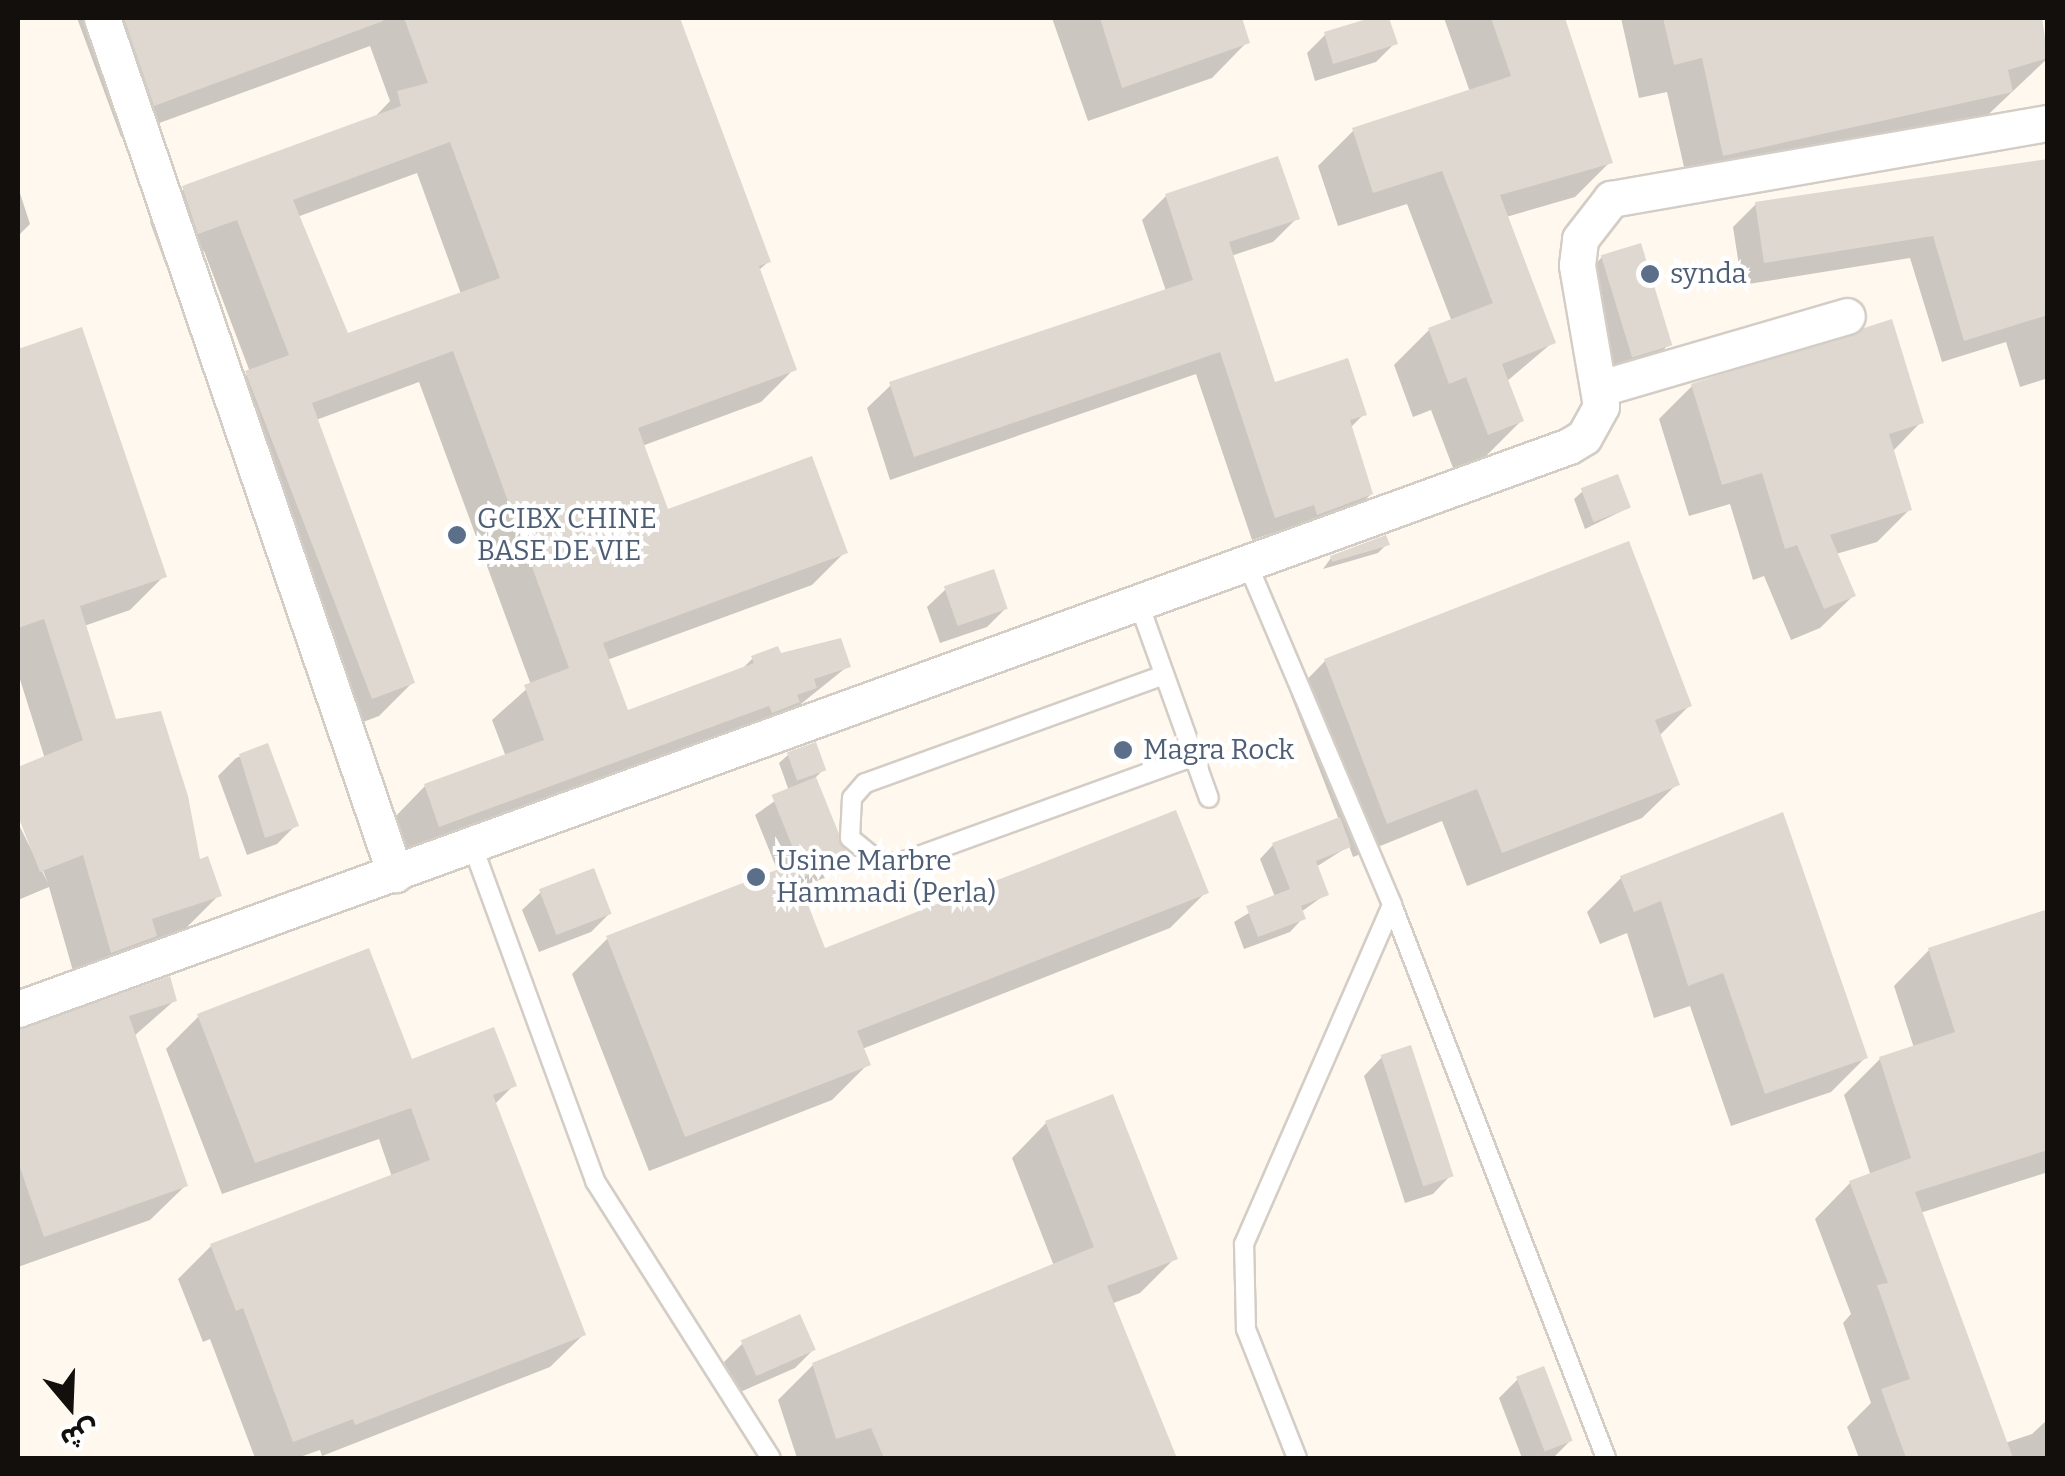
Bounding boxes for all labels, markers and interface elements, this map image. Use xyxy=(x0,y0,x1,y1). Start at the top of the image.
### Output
place label: synda xyxy=(1670,257,1747,291)
marker: synda xyxy=(1639,263,1661,285)
place label: GCIBX CHINE BASE DE VIE xyxy=(477,502,657,568)
marker: GCIBX CHINE BASE DE VIE xyxy=(446,524,468,546)
place label: Magra Rock xyxy=(1143,733,1294,767)
marker: Magra Rock xyxy=(1112,739,1134,761)
place label: Usine Marbre Hammadi (Perla) xyxy=(776,844,996,910)
marker: Usine Marbre Hammadi (Perla) xyxy=(745,866,767,888)
north arrow xyxy=(20,1356,120,1456)
text: ش xyxy=(56,1413,103,1457)

